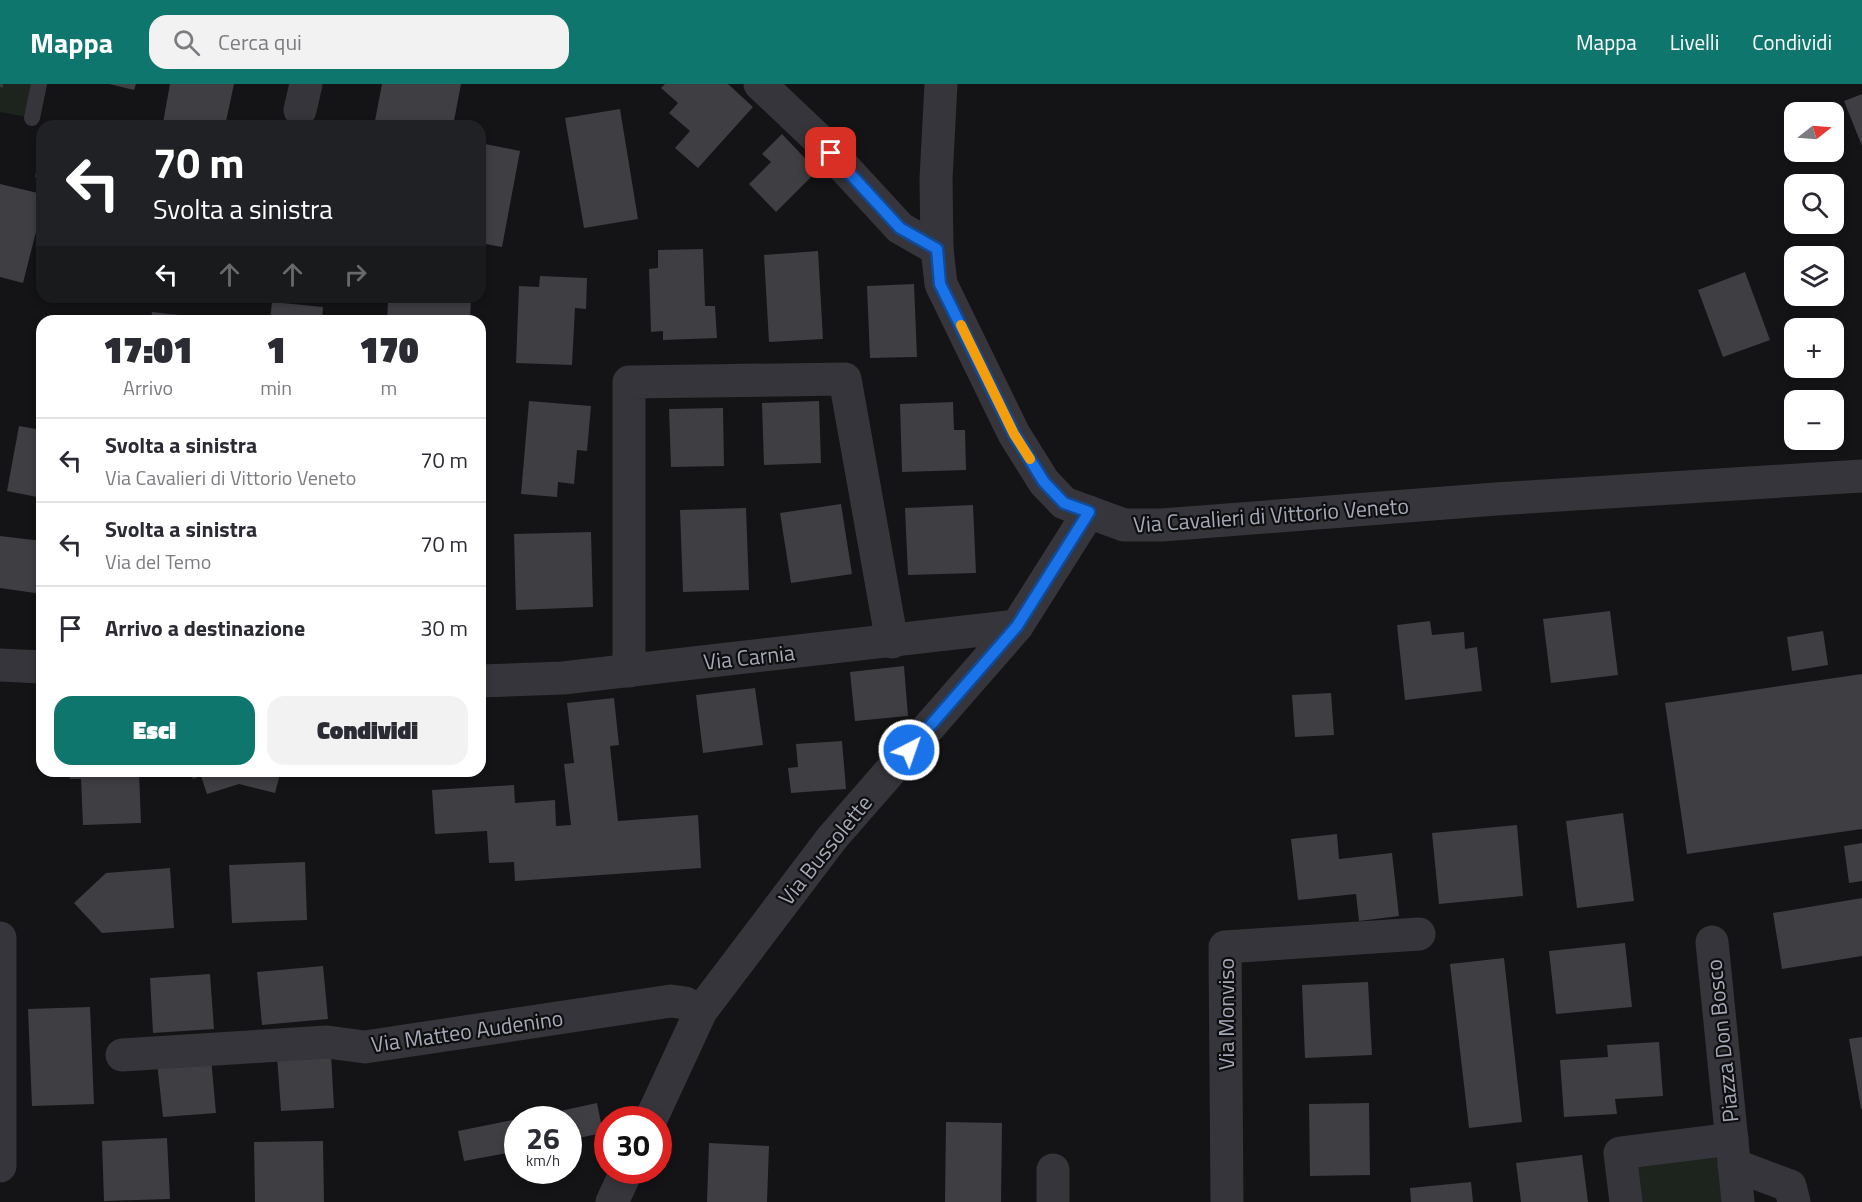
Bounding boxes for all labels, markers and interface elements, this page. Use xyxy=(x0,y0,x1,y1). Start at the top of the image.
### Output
search box xyxy=(149,15,569,69)
text: Mappa xyxy=(30,21,113,64)
text: Cerca qui xyxy=(218,25,302,59)
icon: search xyxy=(170,26,203,59)
text: Mappa xyxy=(1576,26,1637,58)
text: Livelli xyxy=(1670,26,1719,58)
text: Condividi xyxy=(1752,26,1832,58)
north arrow xyxy=(1784,102,1844,162)
map controls xyxy=(1784,102,1844,450)
pin xyxy=(805,127,856,178)
text: 70 m xyxy=(153,130,245,194)
icon: arrive xyxy=(814,136,847,169)
icon: left xyxy=(54,144,132,222)
button: search xyxy=(1784,174,1844,234)
text: Svolta a sinistra xyxy=(153,188,333,229)
button: layers xyxy=(1784,246,1844,306)
icon: left xyxy=(150,258,183,291)
icon: ahead xyxy=(213,258,246,291)
icon: ahead xyxy=(276,258,309,291)
icon: right xyxy=(339,258,372,291)
button: + xyxy=(1784,318,1844,378)
text: 17:01 xyxy=(103,322,193,377)
text: 1 xyxy=(266,322,286,377)
text: 170 xyxy=(359,322,419,377)
text: Arrivo xyxy=(123,372,173,403)
text: min xyxy=(260,372,292,403)
text: m xyxy=(381,372,397,403)
button: − xyxy=(1784,390,1844,450)
text: Svolta a sinistra xyxy=(105,428,257,462)
text: 70 m xyxy=(420,443,468,477)
icon: left xyxy=(54,444,87,477)
text: Via Cavalieri di Vittorio Veneto xyxy=(105,462,356,493)
street label: Via Cavalieri di Vittorio Veneto xyxy=(1132,488,1410,542)
text: Svolta a sinistra xyxy=(105,512,257,546)
text: 70 m xyxy=(420,527,468,561)
icon: left xyxy=(54,528,87,561)
text: Via del Temo xyxy=(105,546,211,577)
text: Arrivo a destinazione xyxy=(105,611,305,645)
text: 30 m xyxy=(420,611,468,645)
icon: arrive xyxy=(54,612,87,645)
street label: Via Carnia xyxy=(702,635,796,679)
button: Esci xyxy=(54,696,255,765)
button: Condividi xyxy=(267,696,468,765)
position arrow xyxy=(877,718,941,782)
street label: Via Bussolette xyxy=(770,787,880,913)
street label: Via Monviso xyxy=(1209,958,1243,1070)
street label: Piazza Don Bosco xyxy=(1697,958,1747,1124)
street label: Via Matteo Audenino xyxy=(369,1001,565,1061)
speed limit sign: 30 xyxy=(594,1106,672,1184)
text: 26 xyxy=(526,1115,560,1161)
text: km/h xyxy=(526,1149,560,1172)

